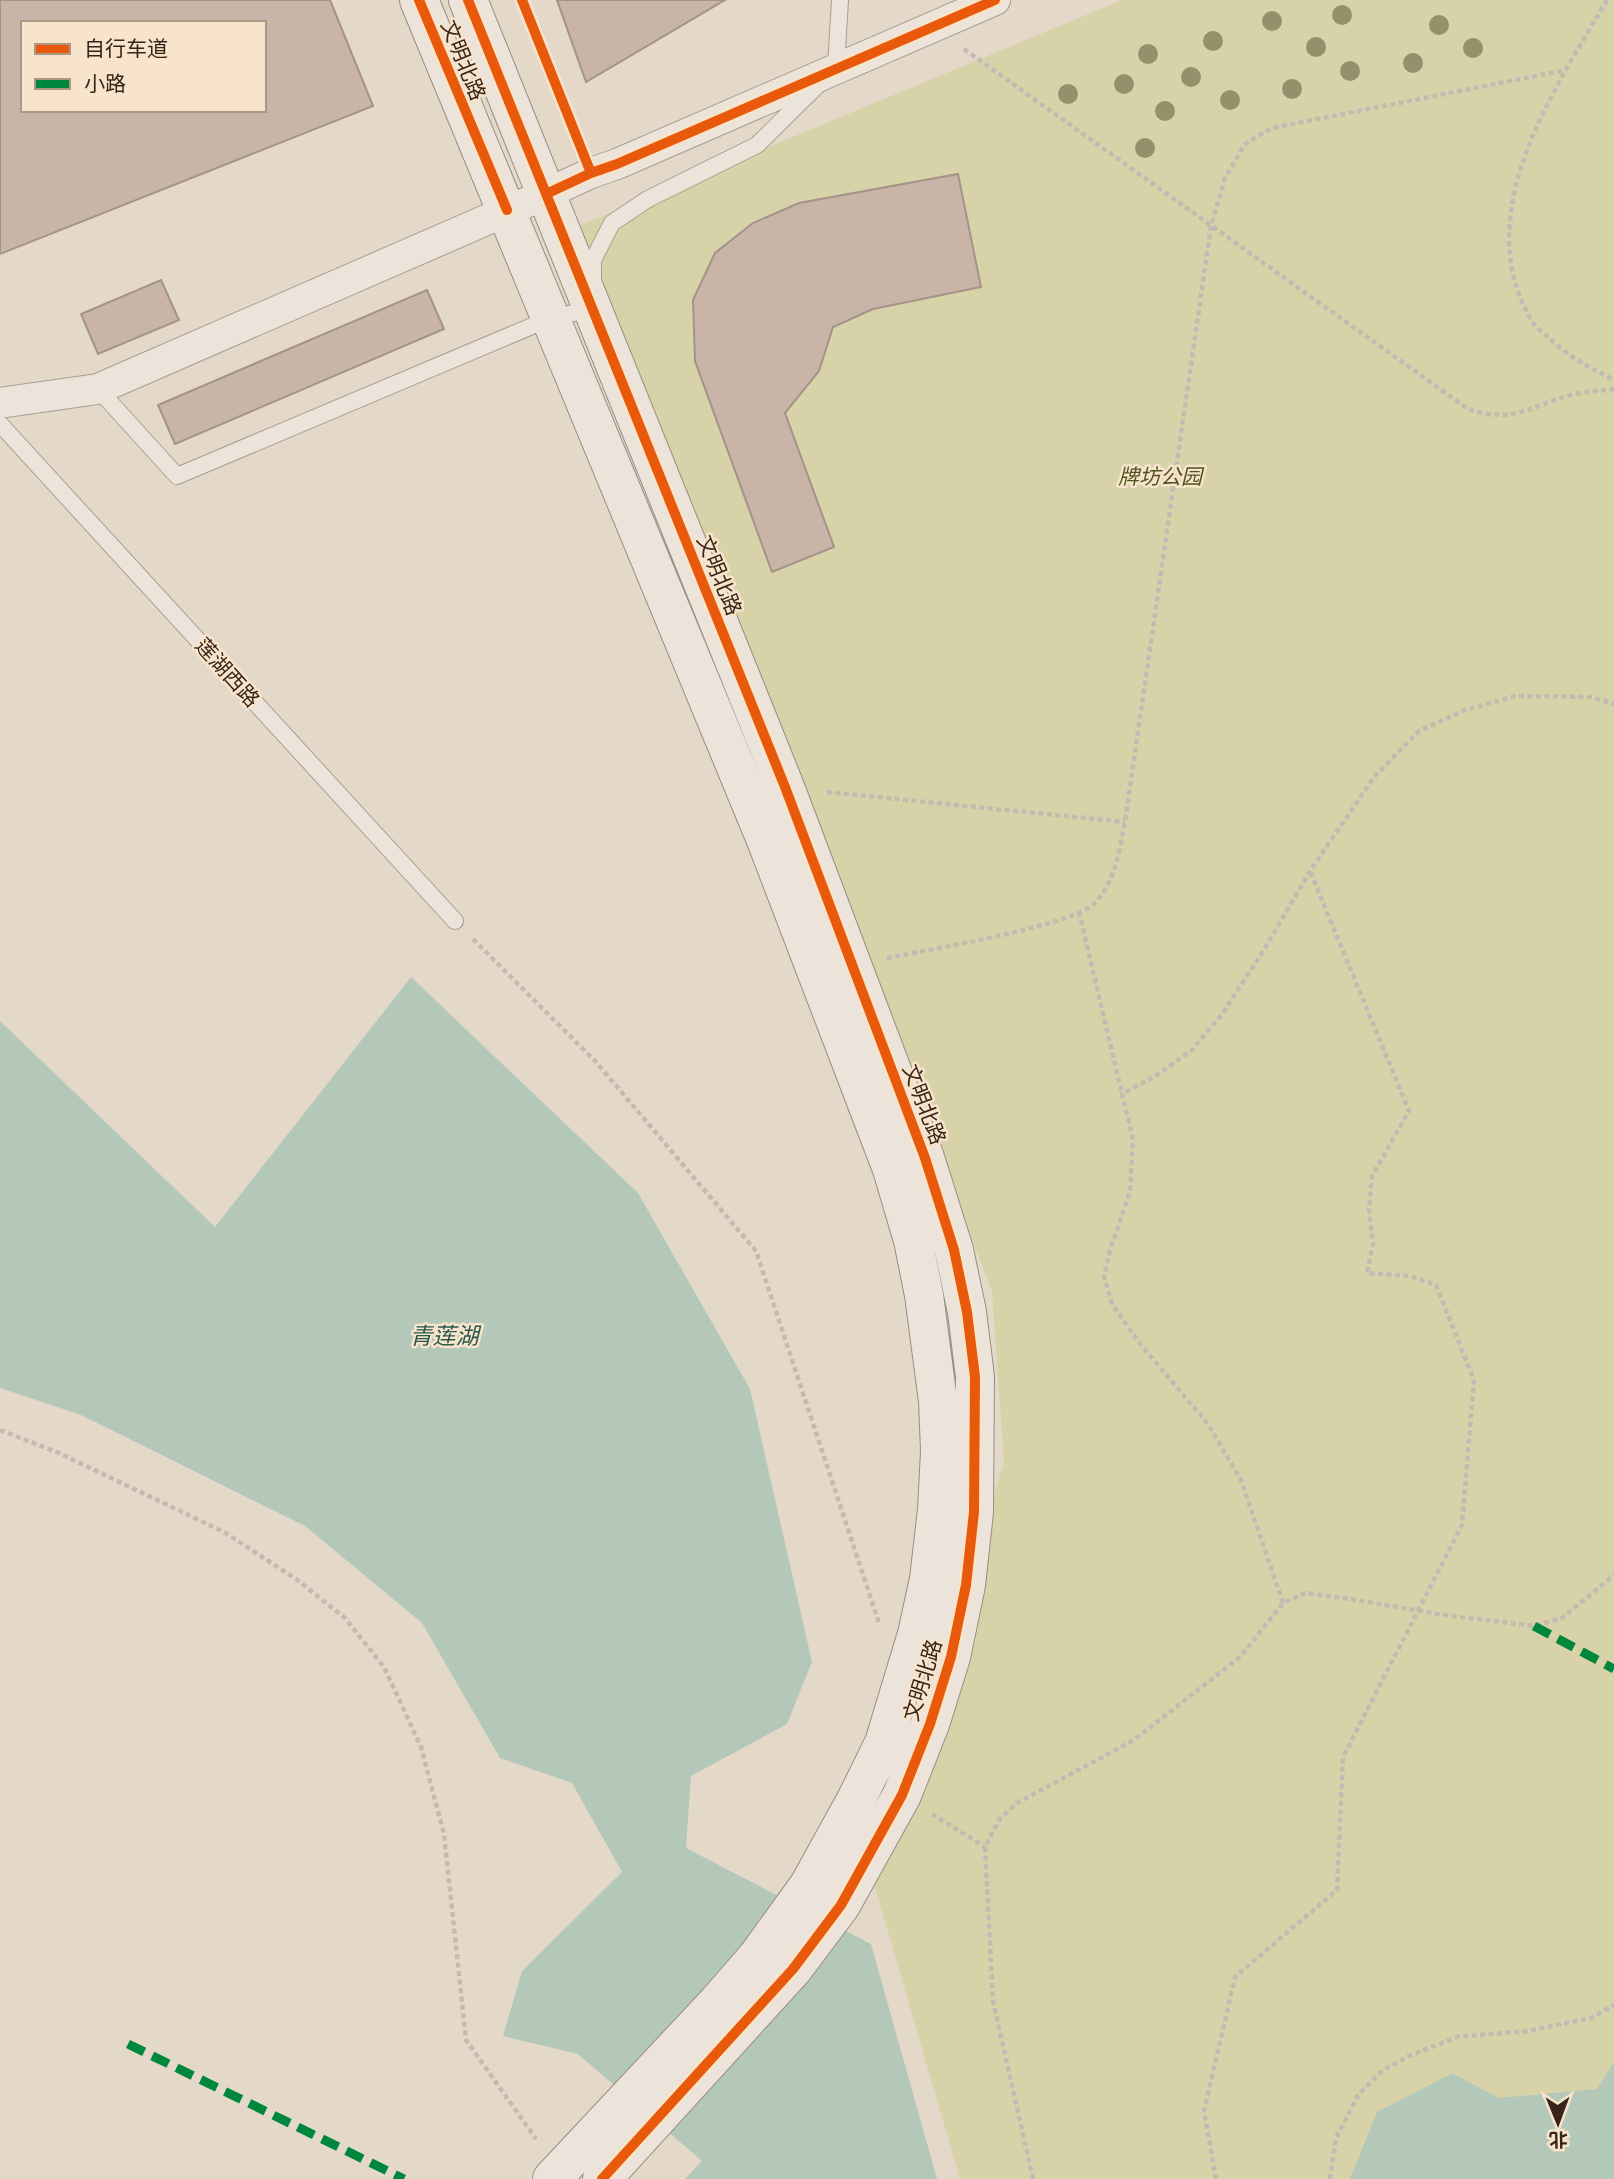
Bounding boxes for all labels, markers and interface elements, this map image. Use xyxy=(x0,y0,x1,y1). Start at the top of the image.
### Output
street label: 文明北路 xyxy=(435,16,493,104)
legend xyxy=(21,21,266,112)
text: 自行车道 xyxy=(84,34,168,62)
text: 小路 xyxy=(84,69,126,97)
park label: 牌坊公园 xyxy=(1118,462,1205,490)
street label: 文明北路 xyxy=(691,531,749,619)
street label: 莲湖西路 xyxy=(189,631,267,713)
street label: 文明北路 xyxy=(897,1060,953,1148)
water label: 青莲湖 xyxy=(410,1320,482,1350)
street label: 文明北路 xyxy=(896,1636,948,1724)
north arrow xyxy=(1523,2088,1593,2158)
text: 北 xyxy=(1549,2128,1568,2152)

